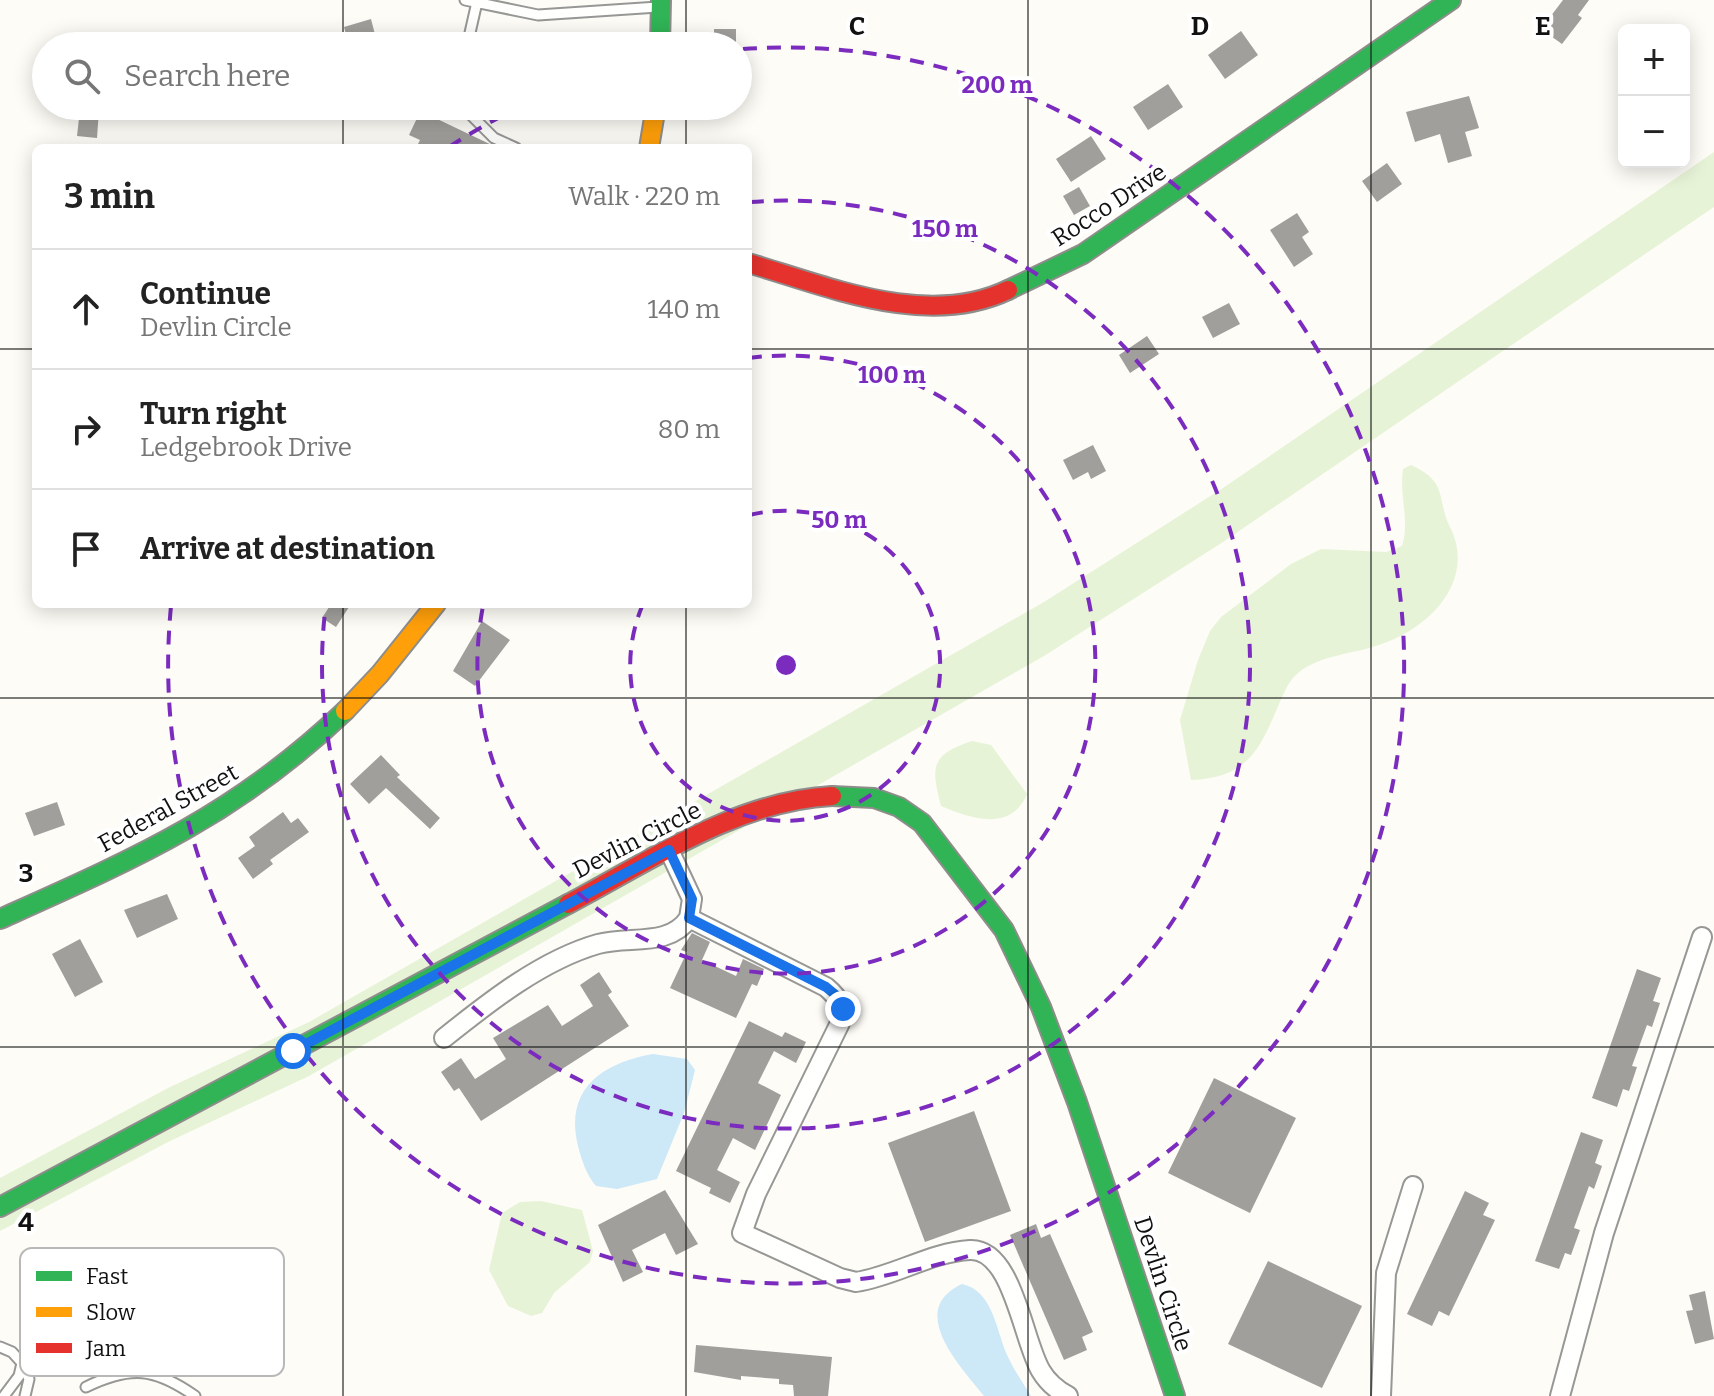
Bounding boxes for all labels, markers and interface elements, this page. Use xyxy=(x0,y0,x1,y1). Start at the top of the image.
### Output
text: C xyxy=(849,11,865,42)
text: D xyxy=(1191,11,1209,42)
text: E xyxy=(1535,11,1551,42)
map controls xyxy=(1618,24,1690,168)
button: + xyxy=(1618,24,1690,96)
search box xyxy=(32,32,752,120)
icon: search xyxy=(60,54,104,98)
text: Search here xyxy=(124,58,291,94)
text: 200 m xyxy=(961,71,1033,99)
button: − xyxy=(1618,96,1690,168)
street label: Rocco Drive xyxy=(1047,158,1171,252)
text: 3 min xyxy=(64,176,155,217)
text: Walk · 220 m xyxy=(568,181,720,212)
text: 150 m xyxy=(912,215,978,243)
text: Continue xyxy=(140,276,271,312)
icon: ahead xyxy=(64,287,108,331)
text: 140 m xyxy=(648,294,720,325)
text: Devlin Circle xyxy=(140,312,292,343)
text: 100 m xyxy=(858,361,926,389)
text: Turn right xyxy=(140,396,287,432)
icon: right xyxy=(64,407,108,451)
text: 80 m xyxy=(658,414,720,445)
text: Ledgebrook Drive xyxy=(140,432,352,463)
text: 50 m xyxy=(811,506,867,534)
icon: arrive xyxy=(64,527,108,571)
text: Arrive at destination xyxy=(140,531,435,567)
centre of rings xyxy=(772,651,800,679)
street label: Federal Street xyxy=(93,758,243,858)
street label: Devlin Circle xyxy=(568,796,706,884)
text: 3 xyxy=(19,858,33,889)
route end xyxy=(825,991,861,1027)
route start xyxy=(275,1033,311,1069)
text: 4 xyxy=(18,1207,34,1238)
street label: Devlin Circle xyxy=(1128,1213,1198,1355)
legend xyxy=(20,1248,284,1376)
text: Fast xyxy=(86,1263,128,1290)
text: Slow xyxy=(86,1299,136,1326)
text: Jam xyxy=(85,1335,126,1362)

